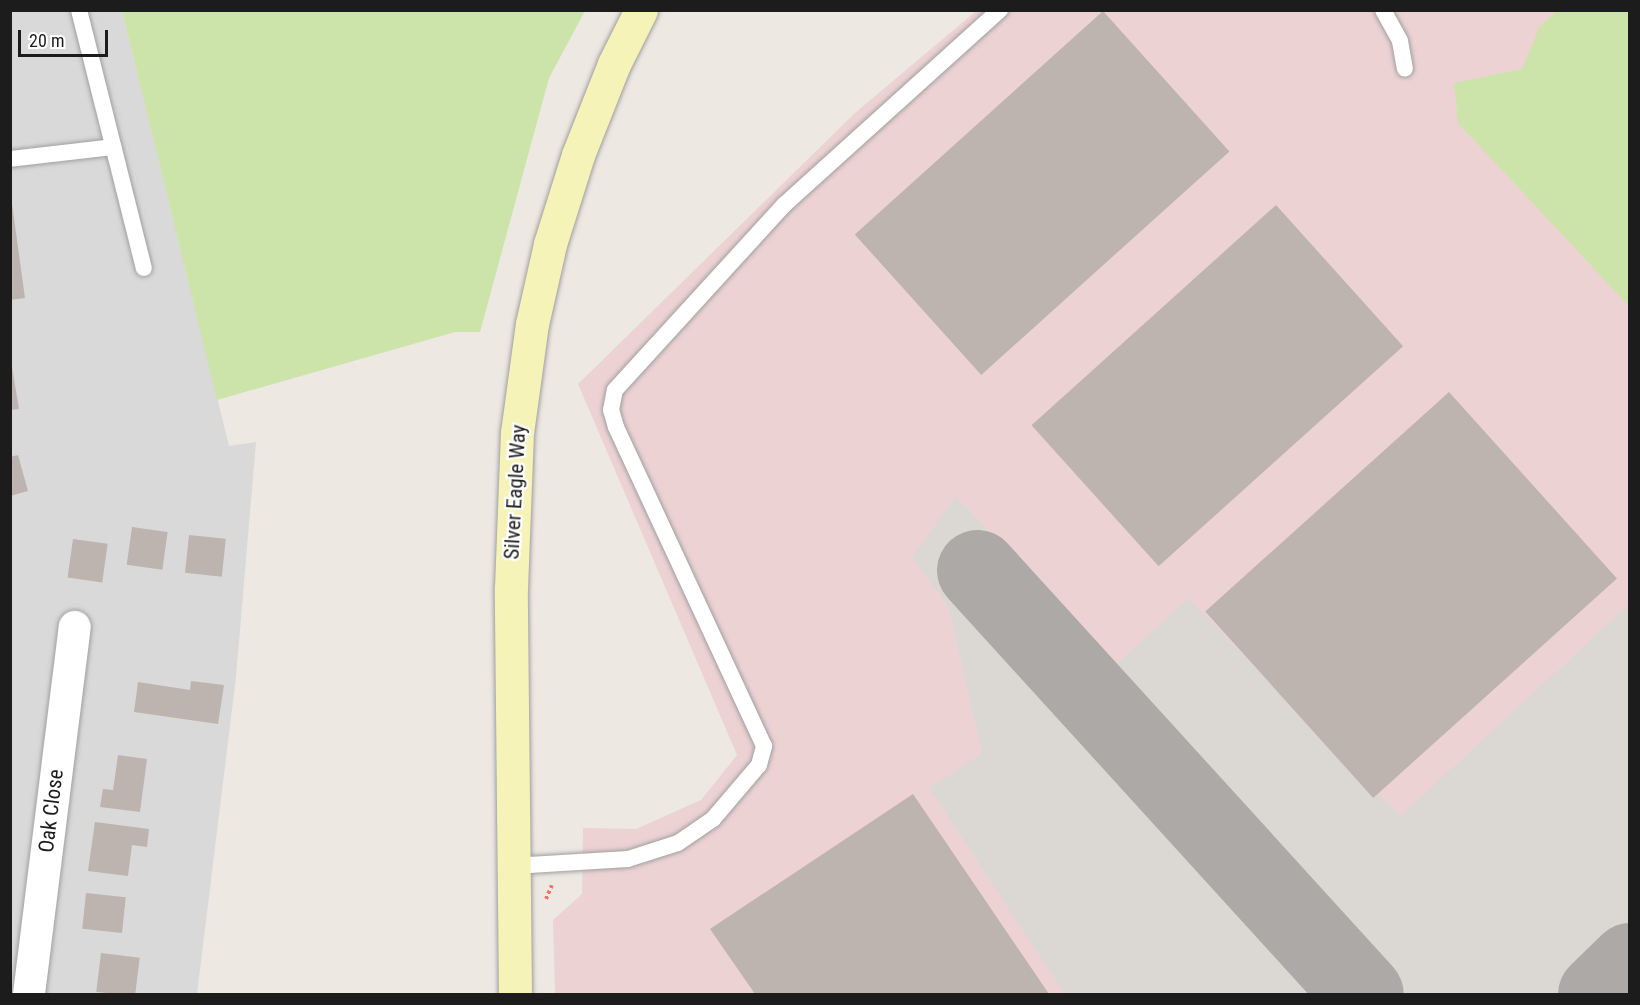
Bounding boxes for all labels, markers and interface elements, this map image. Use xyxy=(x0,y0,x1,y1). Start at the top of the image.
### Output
scale bar xyxy=(21,18,111,56)
text: 20 m xyxy=(29,30,64,51)
street label: Silver Eagle Way xyxy=(499,424,531,560)
street label: Oak Close xyxy=(33,768,69,854)

